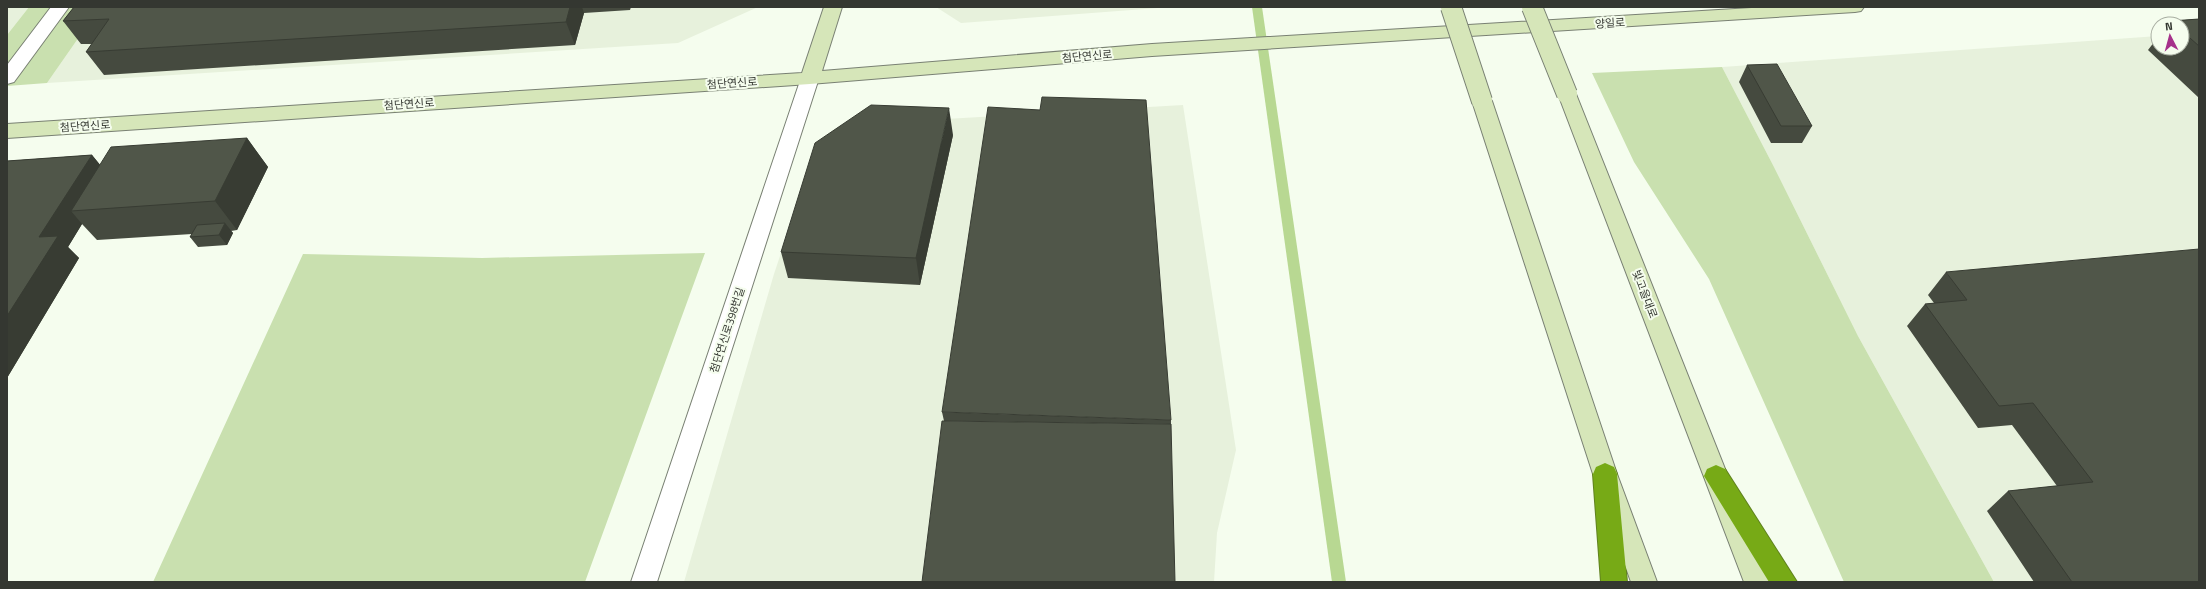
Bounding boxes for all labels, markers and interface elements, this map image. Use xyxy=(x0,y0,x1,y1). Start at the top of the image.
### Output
street label: 양일로 xyxy=(1594,14,1626,32)
north arrow xyxy=(2150,16,2190,56)
text: N xyxy=(2164,18,2174,34)
street label: 첨단연신로 xyxy=(1061,46,1113,66)
street label: 첨단연신로 xyxy=(706,73,758,93)
street label: 첨단연신로 xyxy=(383,94,435,114)
street label: 첨단연신로 xyxy=(59,116,111,136)
street label: 빛고을대로 xyxy=(1628,268,1662,320)
street label: 첨단연신로398번길 xyxy=(706,285,748,375)

